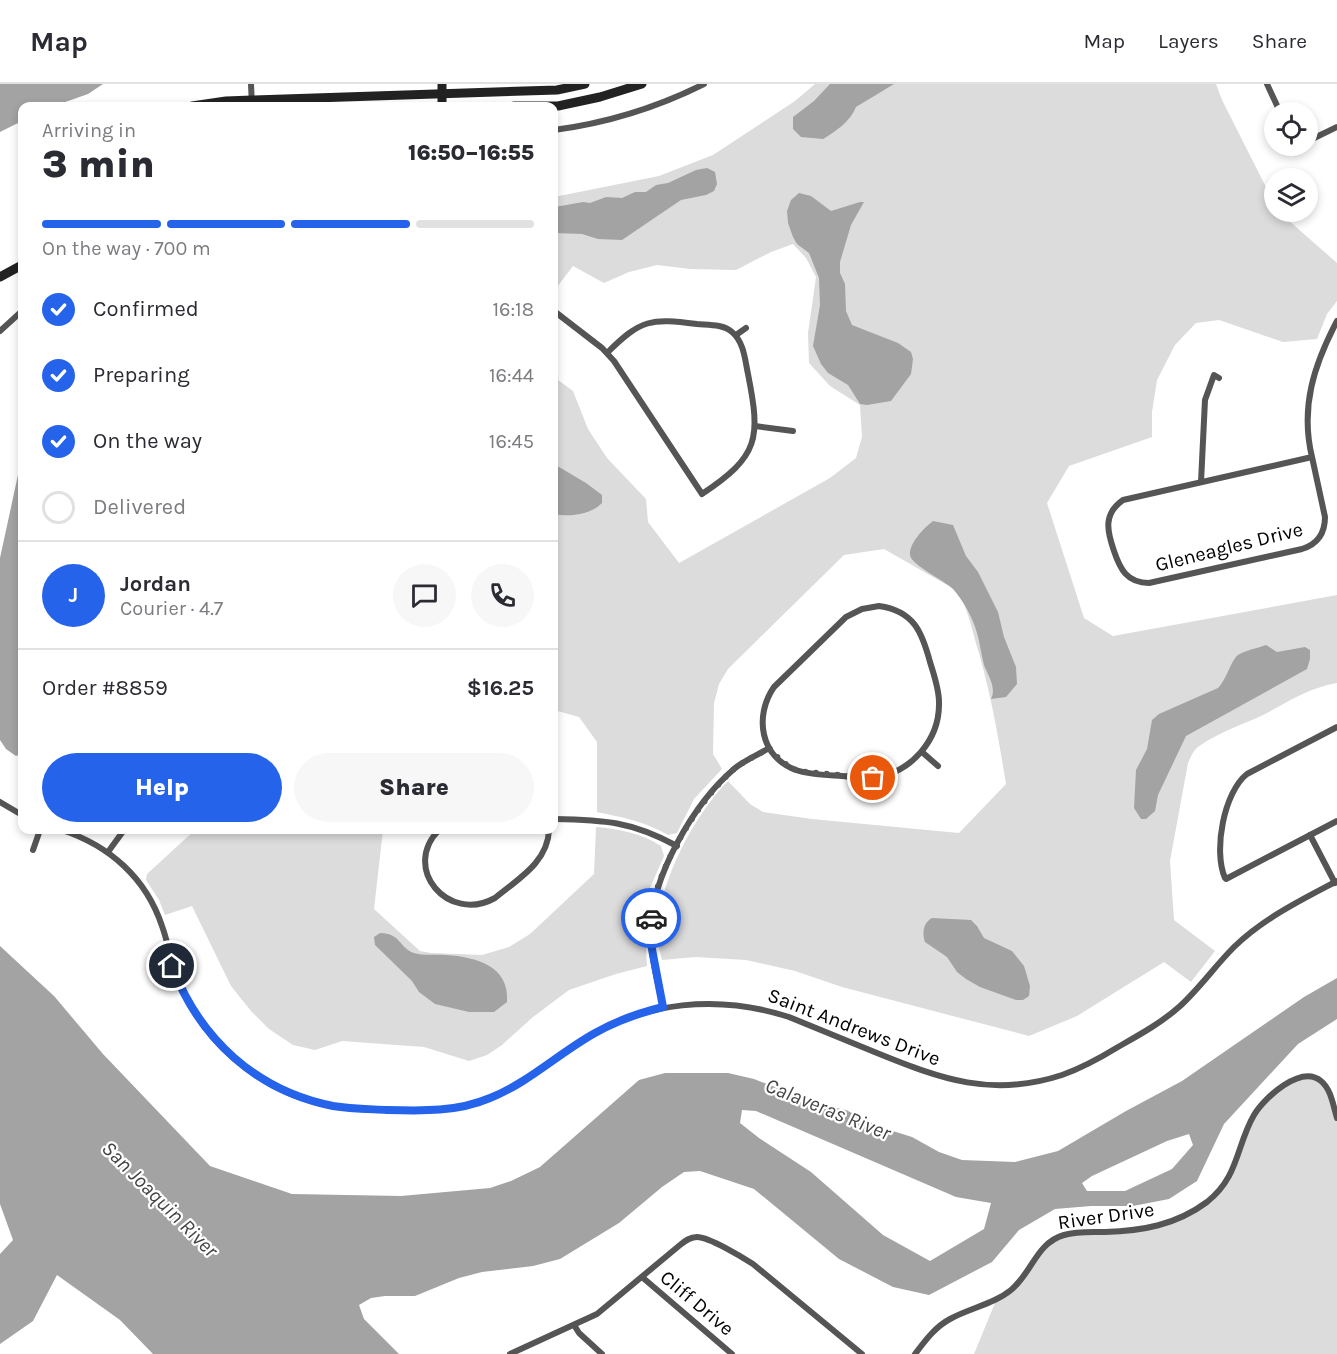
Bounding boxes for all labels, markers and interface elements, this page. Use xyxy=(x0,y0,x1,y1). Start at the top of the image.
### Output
text: Map xyxy=(30,25,88,58)
text: Map xyxy=(1083,29,1125,53)
text: Layers xyxy=(1158,29,1219,53)
text: Share xyxy=(1252,29,1307,53)
map controls xyxy=(1264,102,1318,222)
button: locate xyxy=(1264,102,1318,156)
text: Arriving in xyxy=(42,119,136,142)
text: 16:50–16:55 xyxy=(408,140,534,166)
text: 3 min xyxy=(42,141,155,187)
button: layers xyxy=(1264,168,1318,222)
text: On the way · 700 m xyxy=(42,237,211,260)
icon: check xyxy=(42,293,75,326)
text: Confirmed xyxy=(93,296,199,322)
text: 16:18 xyxy=(492,298,534,321)
icon: check xyxy=(42,359,75,392)
text: Preparing xyxy=(93,362,190,388)
text: 16:44 xyxy=(489,364,534,387)
icon: check xyxy=(42,425,75,458)
text: On the way xyxy=(93,428,202,454)
text: 16:45 xyxy=(489,430,534,453)
text: Delivered xyxy=(93,494,186,520)
street label: Gleneagles Drive xyxy=(1153,518,1305,576)
button: chat xyxy=(393,564,456,627)
button: phone xyxy=(471,564,534,627)
text: Jordan xyxy=(120,571,191,597)
text: J xyxy=(69,582,78,608)
text: Courier · 4.7 xyxy=(120,597,223,620)
text: Order #8859 xyxy=(42,675,168,701)
text: $16.25 xyxy=(467,675,534,701)
pin xyxy=(847,752,898,803)
button: Help xyxy=(42,753,282,822)
button: Share xyxy=(294,753,534,822)
icon: bag xyxy=(856,761,889,794)
courier xyxy=(621,888,681,948)
icon: car xyxy=(635,902,668,935)
pin xyxy=(146,940,197,991)
icon: home xyxy=(155,949,188,982)
street label: Saint Andrews Drive xyxy=(765,984,943,1070)
water label: Calaveras River xyxy=(762,1073,895,1145)
water label: San Joaquin River xyxy=(97,1136,224,1263)
street label: River Drive xyxy=(1056,1198,1156,1234)
street label: Cliff Drive xyxy=(656,1266,738,1340)

